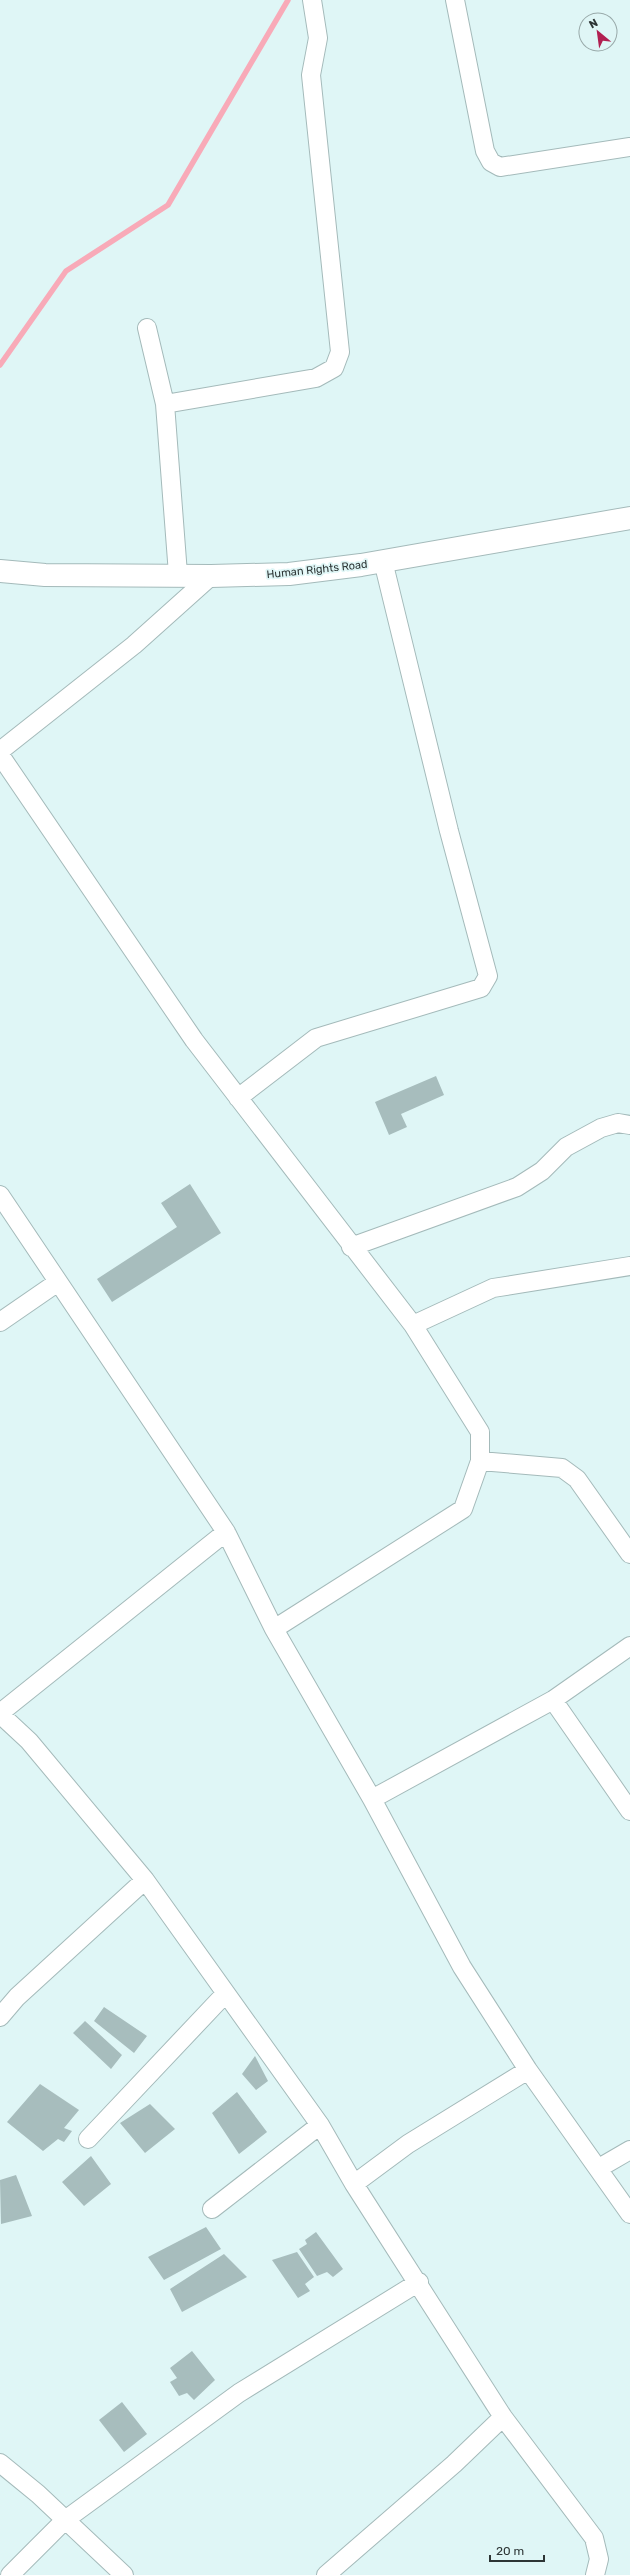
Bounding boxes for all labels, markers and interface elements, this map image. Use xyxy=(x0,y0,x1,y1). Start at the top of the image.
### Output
north arrow xyxy=(578,12,618,52)
text: N xyxy=(587,16,600,31)
street label: Human Rights Road xyxy=(266,558,368,581)
scale bar xyxy=(490,2537,544,2563)
text: 20 m xyxy=(496,2544,524,2558)

